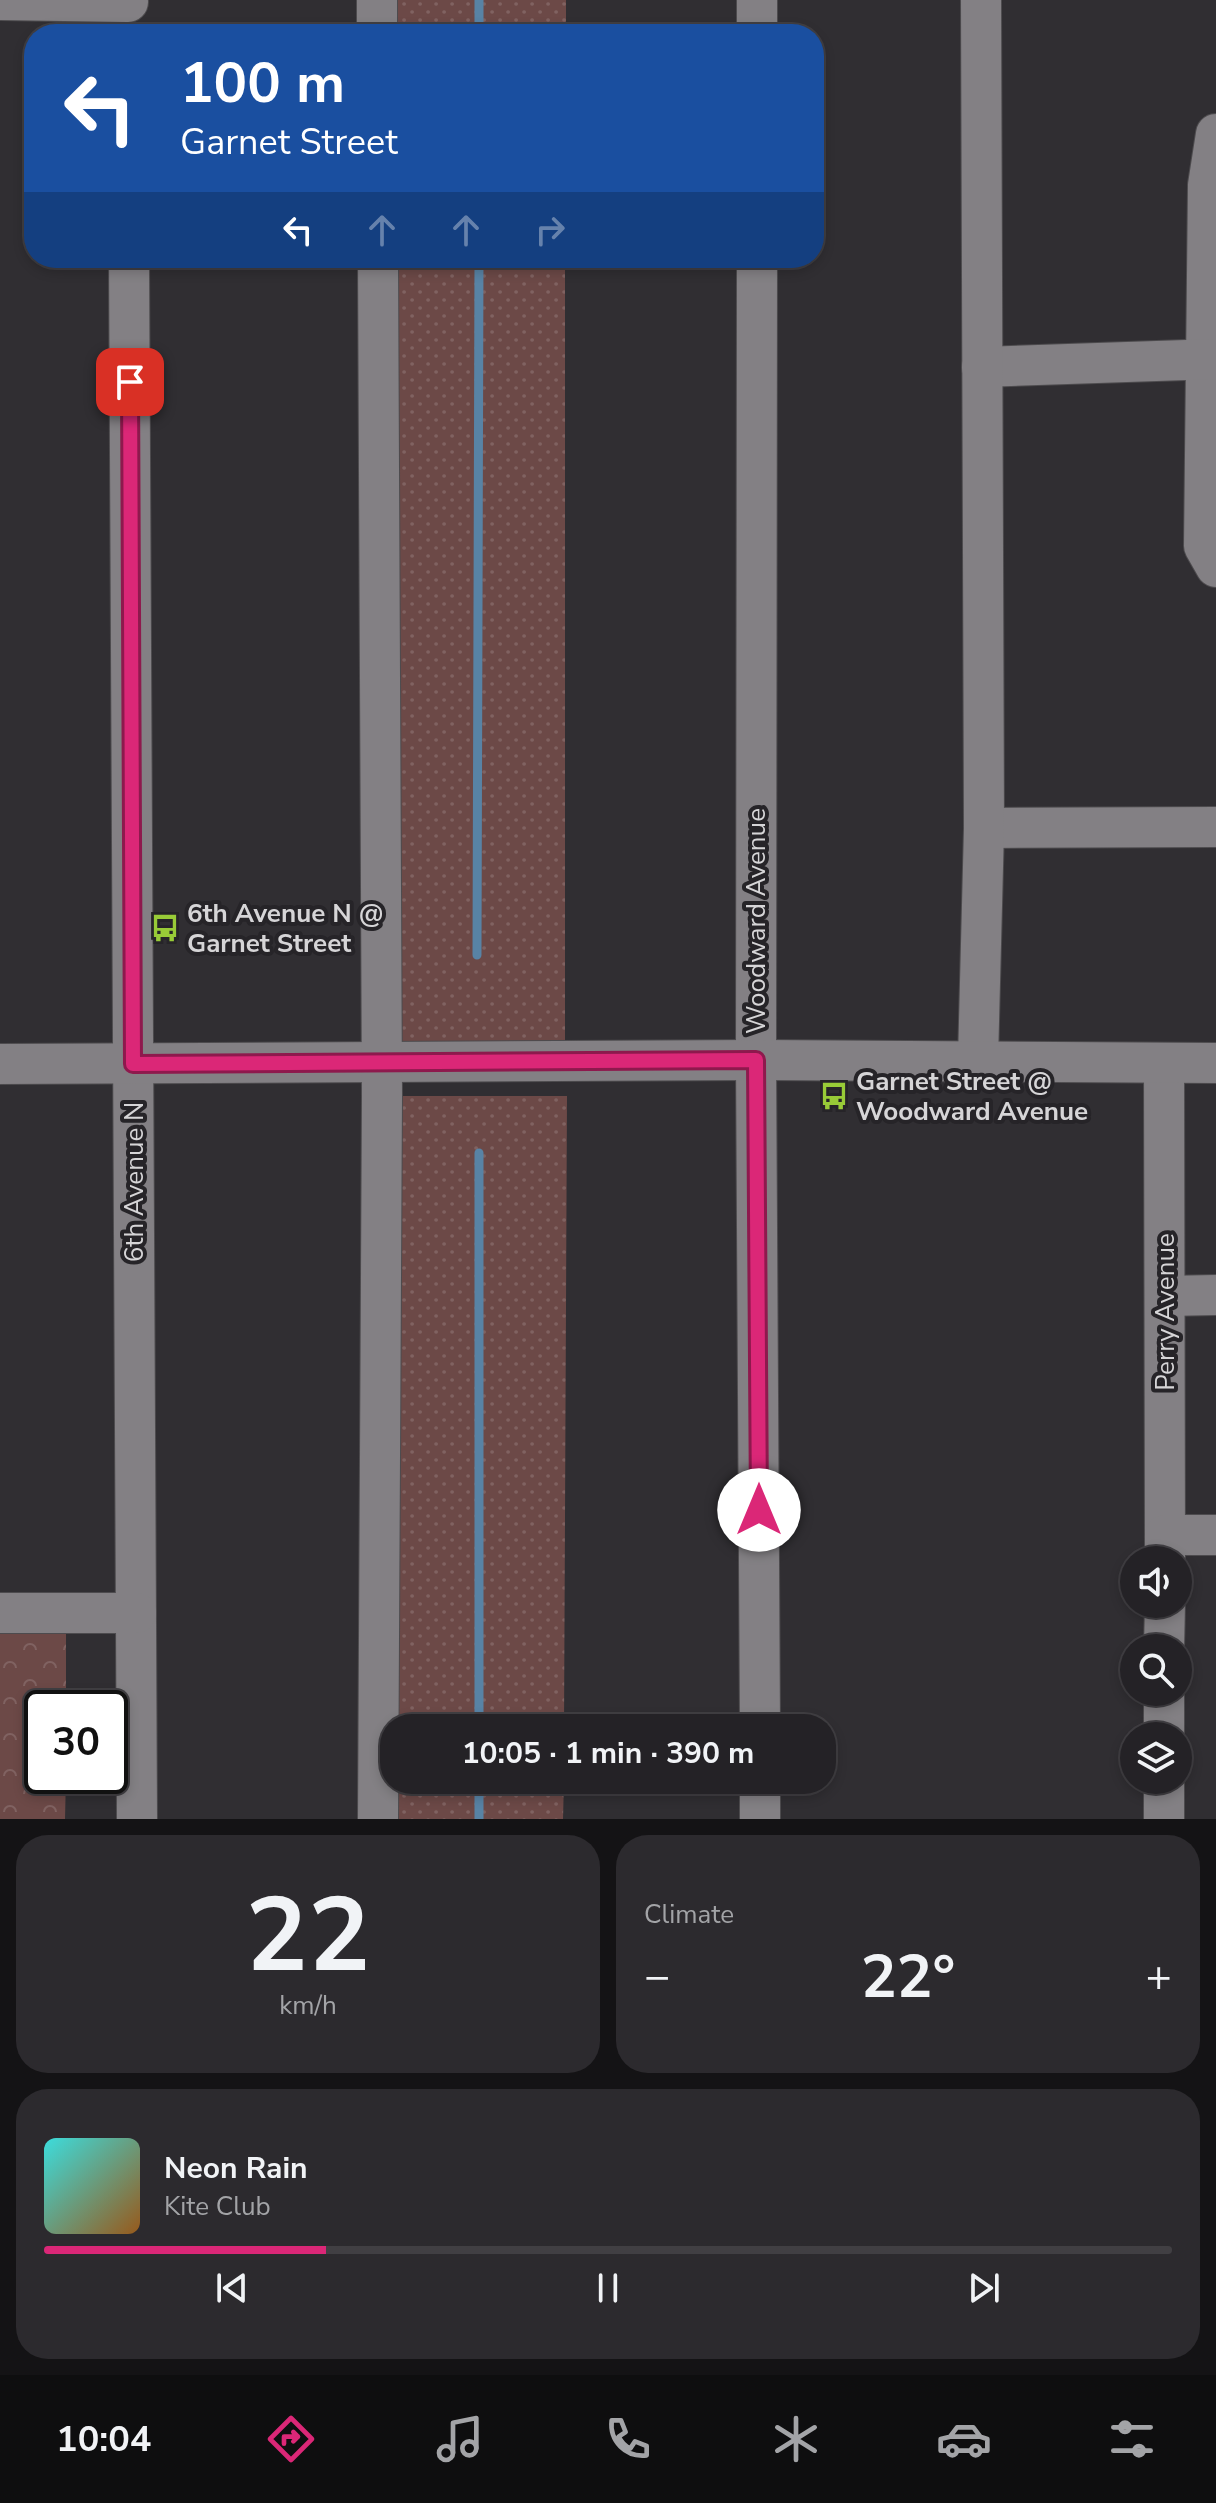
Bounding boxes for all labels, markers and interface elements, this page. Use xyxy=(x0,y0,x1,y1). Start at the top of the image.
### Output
text: 100 m xyxy=(180,45,345,122)
icon: left xyxy=(48,56,152,160)
text: Garnet Street xyxy=(180,118,398,167)
icon: left xyxy=(276,208,320,252)
icon: ahead xyxy=(360,208,404,252)
icon: ahead xyxy=(444,208,488,252)
icon: right xyxy=(528,208,572,252)
pin xyxy=(96,348,164,416)
icon: arrive xyxy=(108,360,152,404)
street label: Woodward Avenue xyxy=(739,808,774,1034)
place label: 6th Avenue N @ Garnet Street xyxy=(187,896,384,961)
bus stop icon: 6th Avenue N @ Garnet Street xyxy=(150,913,180,943)
place label: Garnet Street @ Woodward Avenue xyxy=(856,1064,1088,1129)
bus stop icon: Garnet Street @ Woodward Avenue xyxy=(819,1081,849,1111)
street label: 6th Avenue N xyxy=(117,1102,152,1262)
street label: Perry Avenue xyxy=(1148,1233,1183,1391)
position arrow xyxy=(717,1468,801,1552)
map controls xyxy=(1120,1546,1192,1794)
button: sound xyxy=(1120,1546,1192,1618)
button: search xyxy=(1120,1634,1192,1706)
speed limit sign: 30 xyxy=(24,1690,128,1794)
button: layers xyxy=(1120,1722,1192,1794)
text: 10:05 · 1 min · 390 m xyxy=(462,1733,754,1774)
text: 22 xyxy=(246,1865,370,2007)
text: Climate xyxy=(644,1897,734,1932)
text: 22° xyxy=(861,1936,955,2018)
text: − xyxy=(644,1947,670,2007)
text: + xyxy=(1146,1947,1172,2007)
text: km/h xyxy=(279,1988,337,2023)
text: Neon Rain xyxy=(164,2148,308,2189)
text: Kite Club xyxy=(164,2189,271,2224)
icon: previous xyxy=(210,2266,254,2310)
icon: pause xyxy=(586,2266,630,2310)
icon: next xyxy=(962,2266,1006,2310)
icon: directions xyxy=(263,2411,319,2467)
icon: music xyxy=(432,2411,488,2467)
icon: phone xyxy=(600,2411,656,2467)
icon: climate xyxy=(768,2411,824,2467)
icon: car xyxy=(936,2411,992,2467)
icon: filters xyxy=(1104,2411,1160,2467)
text: 10:04 xyxy=(56,2415,151,2464)

